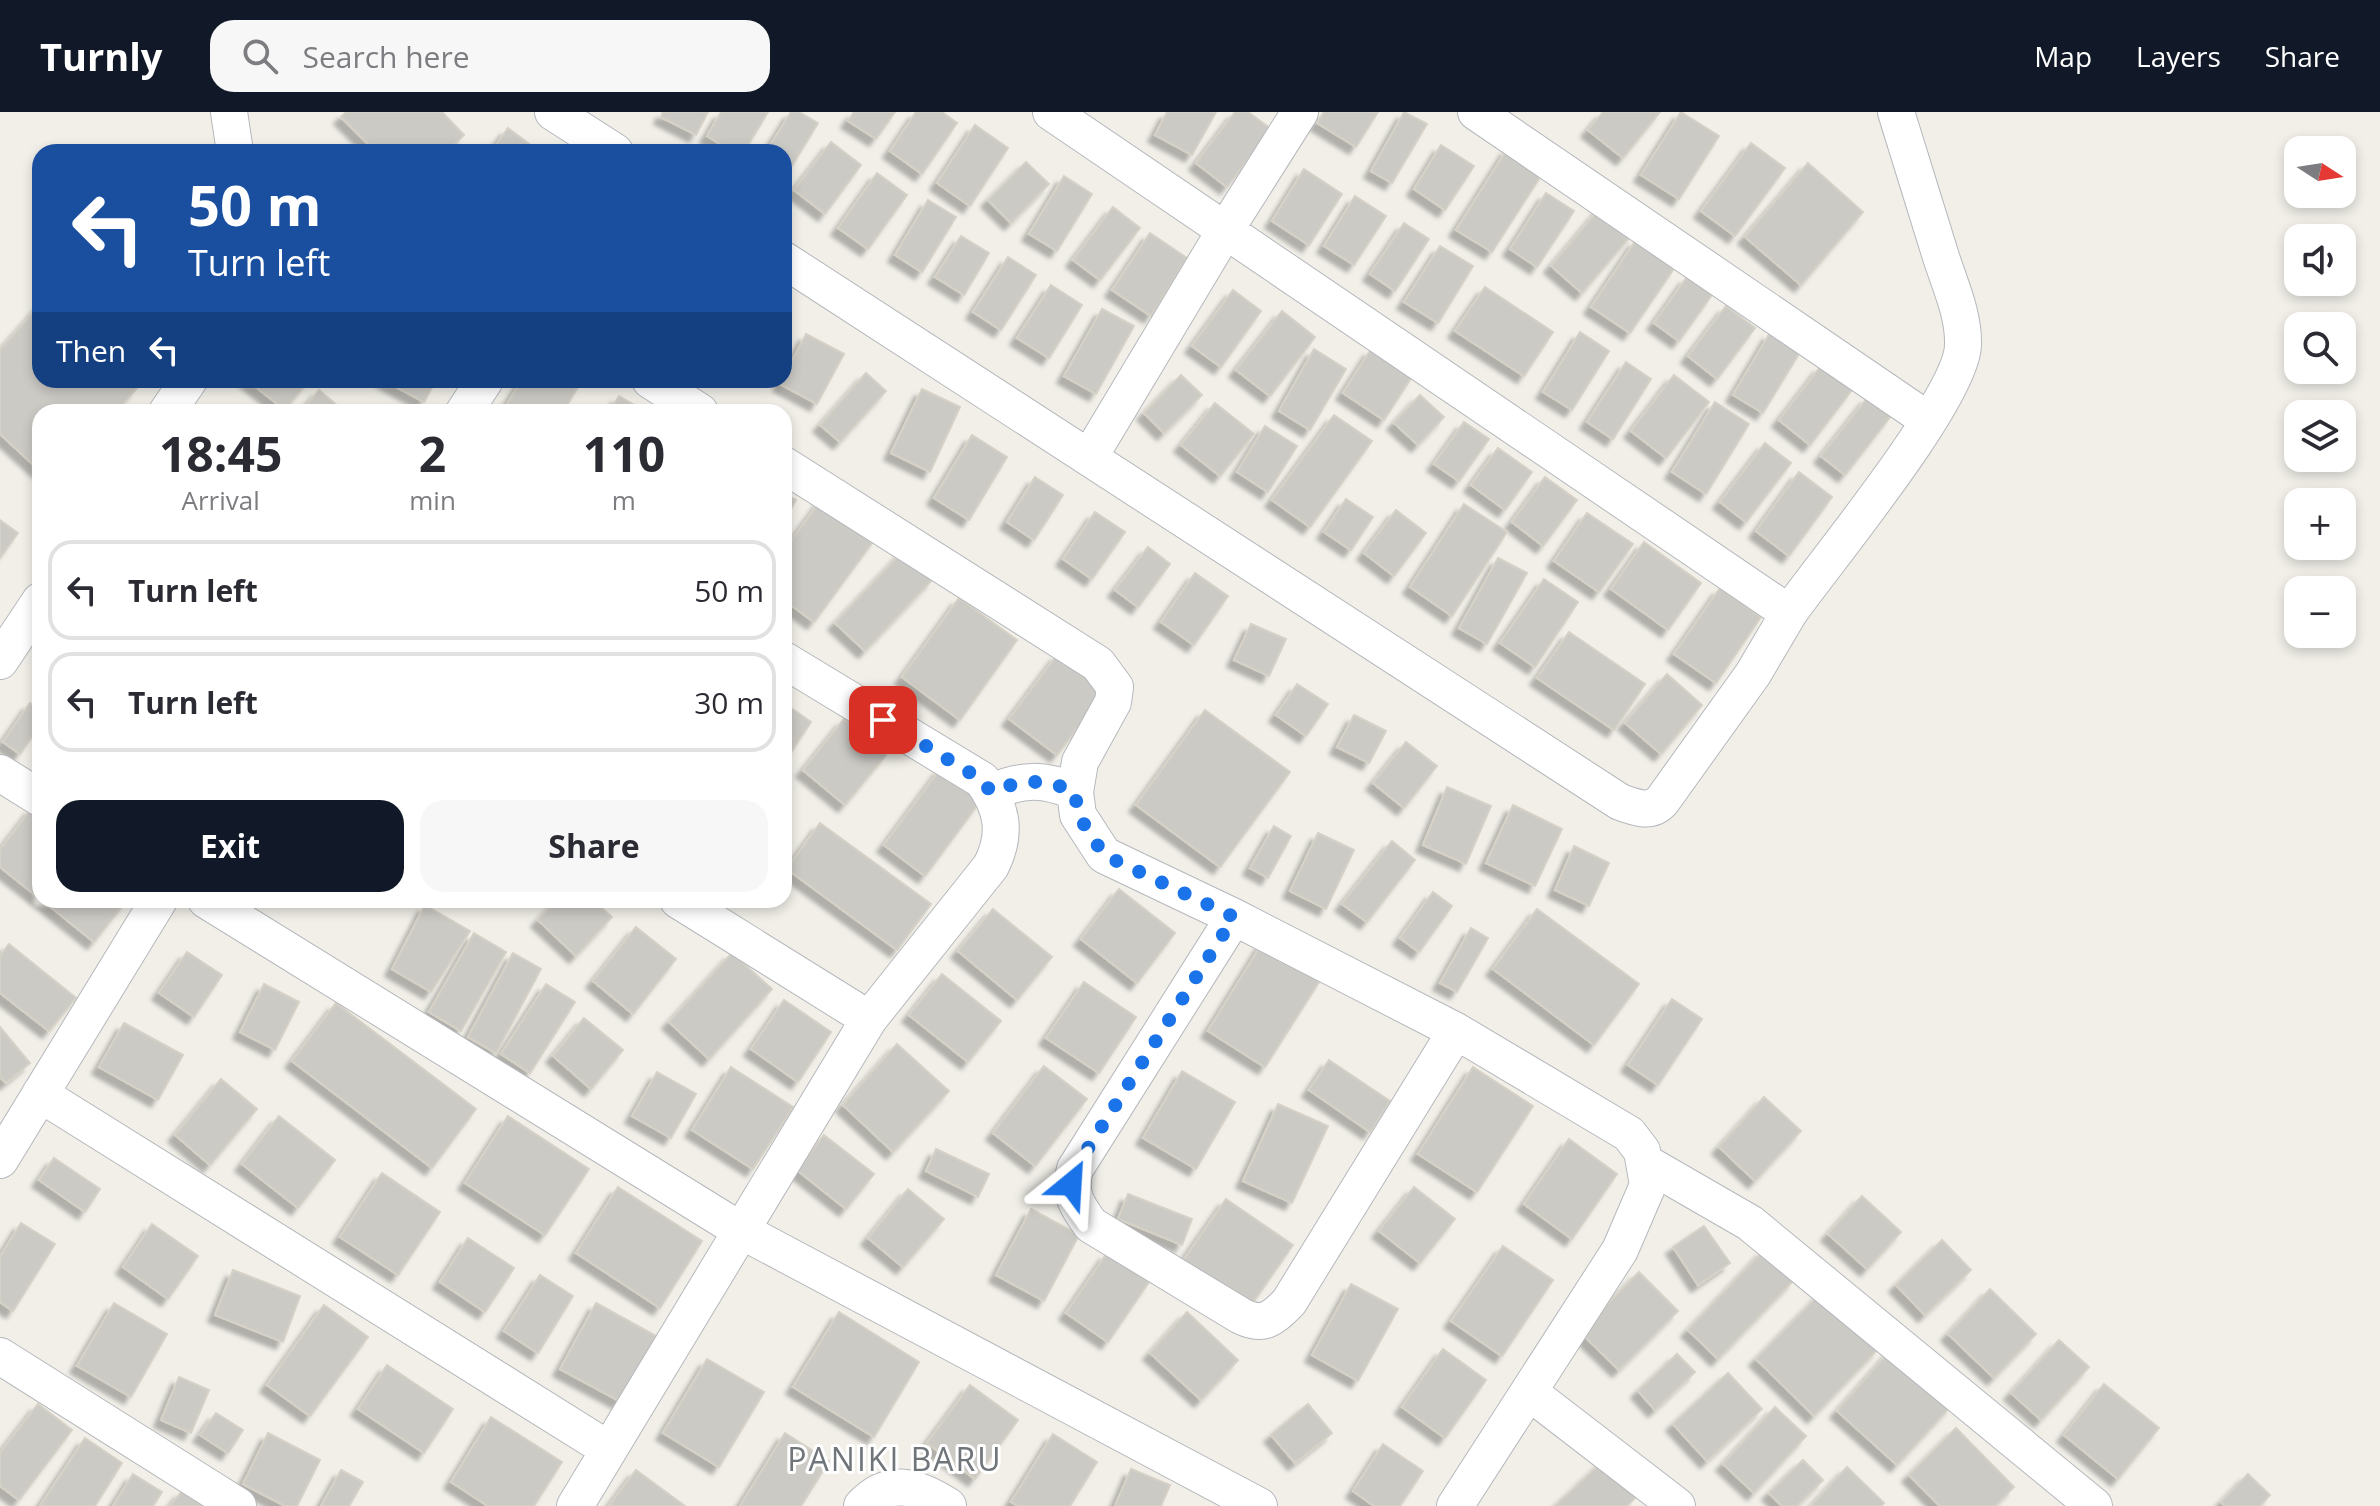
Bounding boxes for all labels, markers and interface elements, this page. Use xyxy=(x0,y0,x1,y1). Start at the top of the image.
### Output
search box xyxy=(210,20,770,92)
text: Turnly xyxy=(40,30,162,82)
icon: search xyxy=(238,34,282,78)
text: Search here xyxy=(302,36,470,77)
text: Map xyxy=(2034,37,2092,75)
text: Layers xyxy=(2136,37,2221,75)
text: Share xyxy=(2265,37,2340,75)
north arrow xyxy=(2284,136,2356,208)
map controls xyxy=(2284,136,2356,648)
text: 50 m xyxy=(188,166,322,242)
icon: left xyxy=(56,176,160,280)
button: sound xyxy=(2284,224,2356,296)
text: Turn left xyxy=(188,238,330,287)
button: search xyxy=(2284,312,2356,384)
icon: left xyxy=(142,328,186,372)
text: Then xyxy=(56,330,126,371)
button: layers xyxy=(2284,400,2356,472)
text: 18:45 xyxy=(159,421,282,486)
text: 2 xyxy=(419,421,446,486)
text: 110 xyxy=(583,421,665,486)
text: Arrival xyxy=(181,482,260,518)
text: min xyxy=(409,482,456,518)
text: m xyxy=(612,482,636,518)
button: + xyxy=(2284,488,2356,560)
icon: left xyxy=(60,568,104,612)
text: Turn left xyxy=(128,570,258,611)
text: 50 m xyxy=(694,570,764,611)
button: − xyxy=(2284,576,2356,648)
icon: left xyxy=(60,680,104,724)
text: Turn left xyxy=(128,682,258,723)
text: 30 m xyxy=(694,682,764,723)
pin xyxy=(849,686,917,754)
icon: arrive xyxy=(861,698,905,742)
button: Exit xyxy=(56,800,404,892)
button: Share xyxy=(420,800,768,892)
position arrow xyxy=(1029,1142,1113,1226)
district label: PANIKI BARU xyxy=(787,1437,1003,1480)

